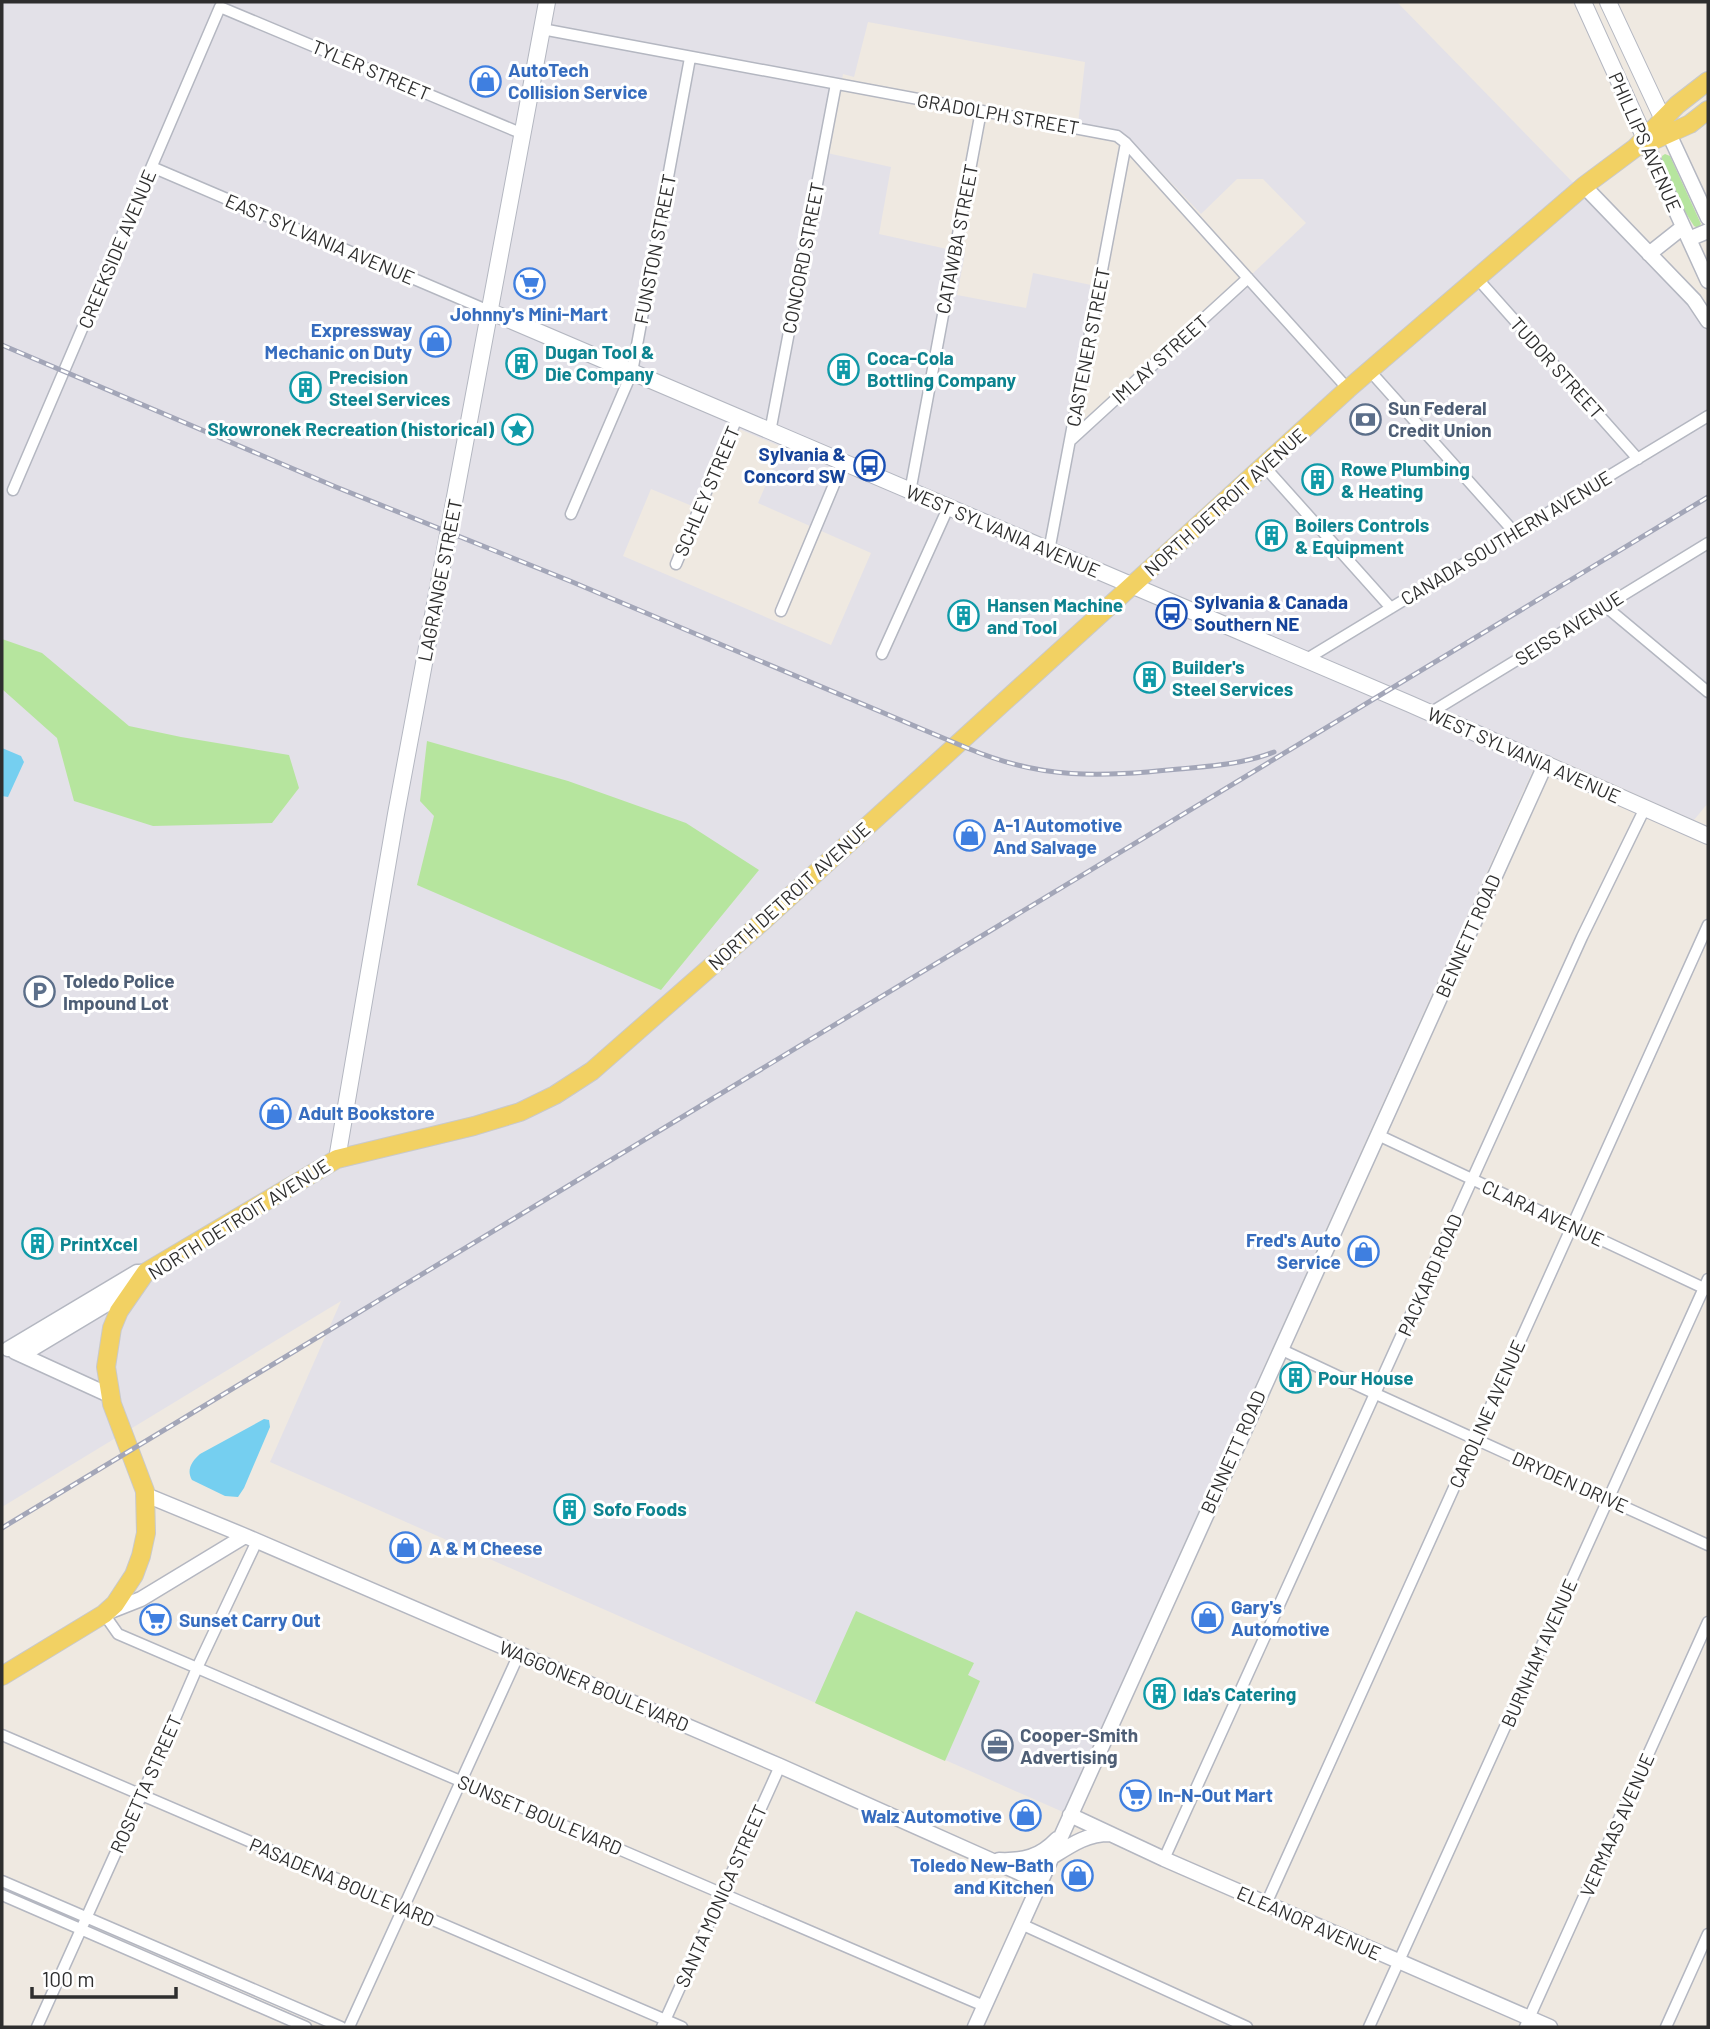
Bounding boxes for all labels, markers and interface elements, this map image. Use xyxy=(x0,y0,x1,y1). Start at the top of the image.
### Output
street label: TYLER STREET xyxy=(309,34,434,105)
place label: AutoTech Collision Service xyxy=(508,58,648,103)
shop icon: AutoTech Collision Service xyxy=(468,64,502,98)
street label: PHILLIPS AVENUE xyxy=(1604,68,1687,215)
street label: GRADOLPH STREET xyxy=(915,88,1081,139)
street label: CATAWBA STREET xyxy=(931,162,982,316)
street label: CREEKSIDE AVENUE xyxy=(73,166,160,332)
street label: FUNSTON STREET xyxy=(629,172,680,326)
street label: CONCORD STREET xyxy=(777,180,828,336)
street label: EAST SYLVANIA AVENUE xyxy=(222,188,418,289)
street label: CASTENER STREET xyxy=(1061,265,1114,429)
supermarket icon: Johnny's Mini-Mart xyxy=(512,266,546,300)
place label: Johnny's Mini-Mart xyxy=(450,302,608,325)
street label: IMLAY STREET xyxy=(1107,309,1213,408)
street label: TUDOR STREET xyxy=(1506,312,1609,423)
place label: Expressway Mechanic on Duty xyxy=(265,318,412,363)
shop icon: Expressway Mechanic on Duty xyxy=(418,324,452,358)
place label: Dugan Tool & Die Company xyxy=(545,340,655,385)
building icon: Dugan Tool & Die Company xyxy=(505,346,539,380)
place label: Coca-Cola Bottling Company xyxy=(867,346,1017,391)
building icon: Coca-Cola Bottling Company xyxy=(827,352,861,386)
place label: Precision Steel Services xyxy=(329,365,450,410)
building icon: Precision Steel Services xyxy=(289,371,323,405)
place label: Sun Federal Credit Union xyxy=(1388,396,1492,441)
bank icon: Sun Federal Credit Union xyxy=(1348,402,1382,436)
place icon: Skowronek Recreation (historical) xyxy=(500,412,534,446)
place label: Skowronek Recreation (historical) xyxy=(208,417,494,440)
street label: SCHLEY STREET xyxy=(669,422,744,559)
street label: NORTH DETROIT AVENUE xyxy=(1139,423,1310,580)
place label: Sylvania & Concord SW xyxy=(744,442,846,487)
bus stop icon: Sylvania & Concord SW xyxy=(852,448,886,482)
place label: Rowe Plumbing & Heating xyxy=(1341,457,1470,502)
building icon: Rowe Plumbing & Heating xyxy=(1301,463,1335,497)
street label: CANADA SOUTHERN AVENUE xyxy=(1396,465,1615,610)
street label: WEST SYLVANIA AVENUE xyxy=(903,479,1104,582)
street label: LAGRANGE STREET xyxy=(412,497,467,663)
place label: Boilers Controls & Equipment xyxy=(1295,513,1429,558)
building icon: Boilers Controls & Equipment xyxy=(1255,519,1289,553)
street label: SEISS AVENUE xyxy=(1510,585,1627,670)
place label: Sylvania & Canada Southern NE xyxy=(1194,590,1348,635)
place label: Hansen Machine and Tool xyxy=(987,593,1123,638)
bus stop icon: Sylvania & Canada Southern NE xyxy=(1154,596,1188,630)
building icon: Hansen Machine and Tool xyxy=(947,599,981,633)
place label: Builder's Steel Services xyxy=(1172,655,1293,700)
building icon: Builder's Steel Services xyxy=(1132,661,1166,695)
street label: WEST SYLVANIA AVENUE xyxy=(1424,702,1624,808)
place label: A-1 Automotive And Salvage xyxy=(993,813,1122,858)
street label: NORTH DETROIT AVENUE xyxy=(703,817,874,974)
shop icon: A-1 Automotive And Salvage xyxy=(953,819,987,853)
street label: BENNETT ROAD xyxy=(1430,871,1505,1001)
place label: Toledo Police Impound Lot xyxy=(63,969,175,1014)
parking icon: Toledo Police Impound Lot xyxy=(23,975,57,1009)
shop icon: Adult Bookstore xyxy=(258,1096,292,1130)
place label: Adult Bookstore xyxy=(298,1101,435,1124)
street label: NORTH DETROIT AVENUE xyxy=(144,1153,334,1284)
street label: CLARA AVENUE xyxy=(1479,1174,1608,1251)
street label: PACKARD ROAD xyxy=(1392,1210,1467,1339)
building icon: PrintXcel xyxy=(20,1227,54,1261)
place label: Fred's Auto Service xyxy=(1246,1228,1341,1273)
place label: PrintXcel xyxy=(60,1232,138,1255)
shop icon: Fred's Auto Service xyxy=(1347,1234,1381,1268)
street label: CAROLINE AVENUE xyxy=(1444,1336,1530,1491)
building icon: Pour House xyxy=(1278,1361,1312,1395)
place label: Pour House xyxy=(1318,1366,1414,1389)
street label: BENNETT ROAD xyxy=(1195,1387,1270,1517)
street label: DRYDEN DRIVE xyxy=(1509,1446,1632,1517)
building icon: Sofo Foods xyxy=(553,1492,587,1526)
place label: Sofo Foods xyxy=(593,1497,687,1520)
shop icon: A & M Cheese xyxy=(389,1531,423,1565)
place label: A & M Cheese xyxy=(429,1536,543,1559)
street label: BURNHAM AVENUE xyxy=(1496,1575,1582,1731)
place label: Gary's Automotive xyxy=(1231,1595,1330,1640)
shop icon: Gary's Automotive xyxy=(1191,1601,1225,1635)
supermarket icon: Sunset Carry Out xyxy=(139,1603,173,1637)
place label: Sunset Carry Out xyxy=(179,1608,321,1631)
street label: WAGGONER BOULEVARD xyxy=(496,1635,692,1736)
building icon: Ida's Catering xyxy=(1143,1677,1177,1711)
place label: Ida's Catering xyxy=(1183,1682,1296,1705)
street label: ROSETTA STREET xyxy=(105,1711,186,1856)
place label: Cooper-Smith Advertising xyxy=(1020,1723,1138,1768)
office icon: Cooper-Smith Advertising xyxy=(980,1729,1014,1763)
street label: VERMAAS AVENUE xyxy=(1575,1749,1658,1900)
street label: SUNSET BOULEVARD xyxy=(455,1770,626,1860)
supermarket icon: In-N-Out Mart xyxy=(1118,1778,1152,1812)
place label: In-N-Out Mart xyxy=(1158,1783,1273,1806)
shop icon: Walz Automotive xyxy=(1008,1799,1042,1833)
street label: SANTA MONICA STREET xyxy=(670,1801,771,1991)
place label: Walz Automotive xyxy=(861,1804,1002,1827)
street label: PASADENA BOULEVARD xyxy=(246,1832,438,1931)
place label: Toledo New-Bath and Kitchen xyxy=(910,1853,1054,1898)
shop icon: Toledo New-Bath and Kitchen xyxy=(1060,1859,1094,1893)
street label: ELEANOR AVENUE xyxy=(1234,1880,1385,1965)
scale bar xyxy=(32,1955,175,1999)
text: 100 m xyxy=(42,1966,95,1991)

